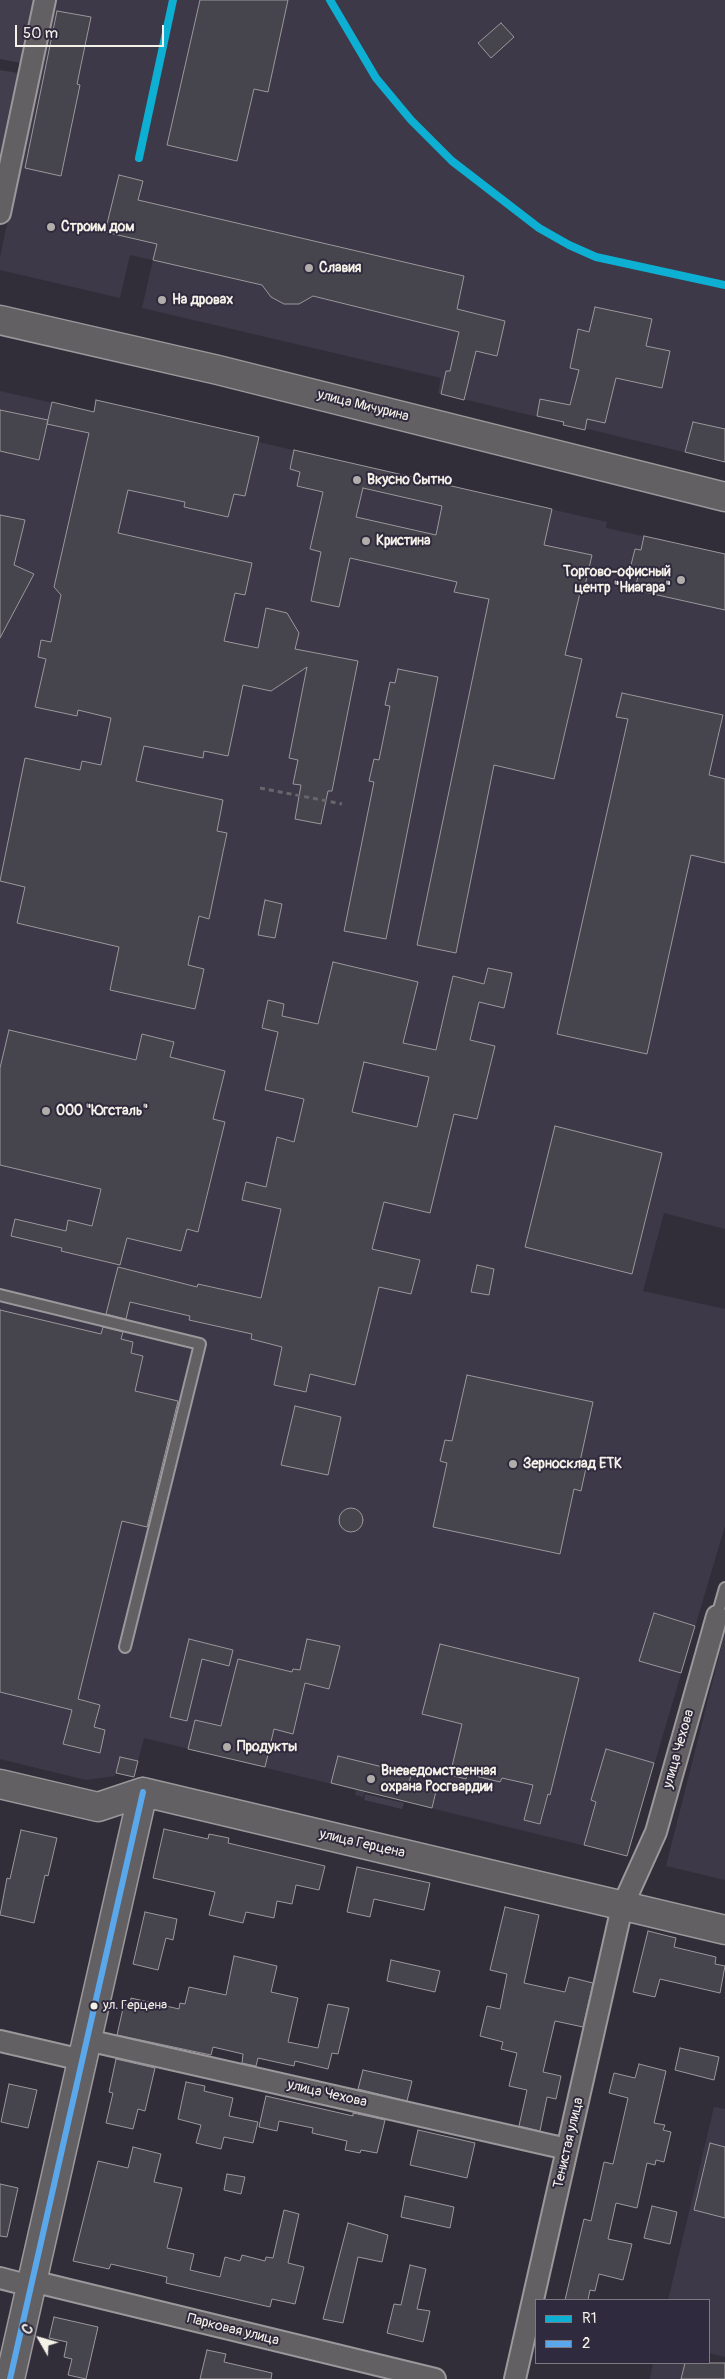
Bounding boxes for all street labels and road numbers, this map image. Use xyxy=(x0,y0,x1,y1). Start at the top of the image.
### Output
street label: улица Мичурина xyxy=(316,387,410,425)
street label: улица Чехова xyxy=(660,1708,698,1790)
street label: улица Герцена xyxy=(318,1826,406,1862)
street label: улица Чехова xyxy=(286,2077,368,2111)
street label: Тенистая улица xyxy=(550,2096,588,2190)
street label: Парковая улица xyxy=(185,2310,281,2350)

